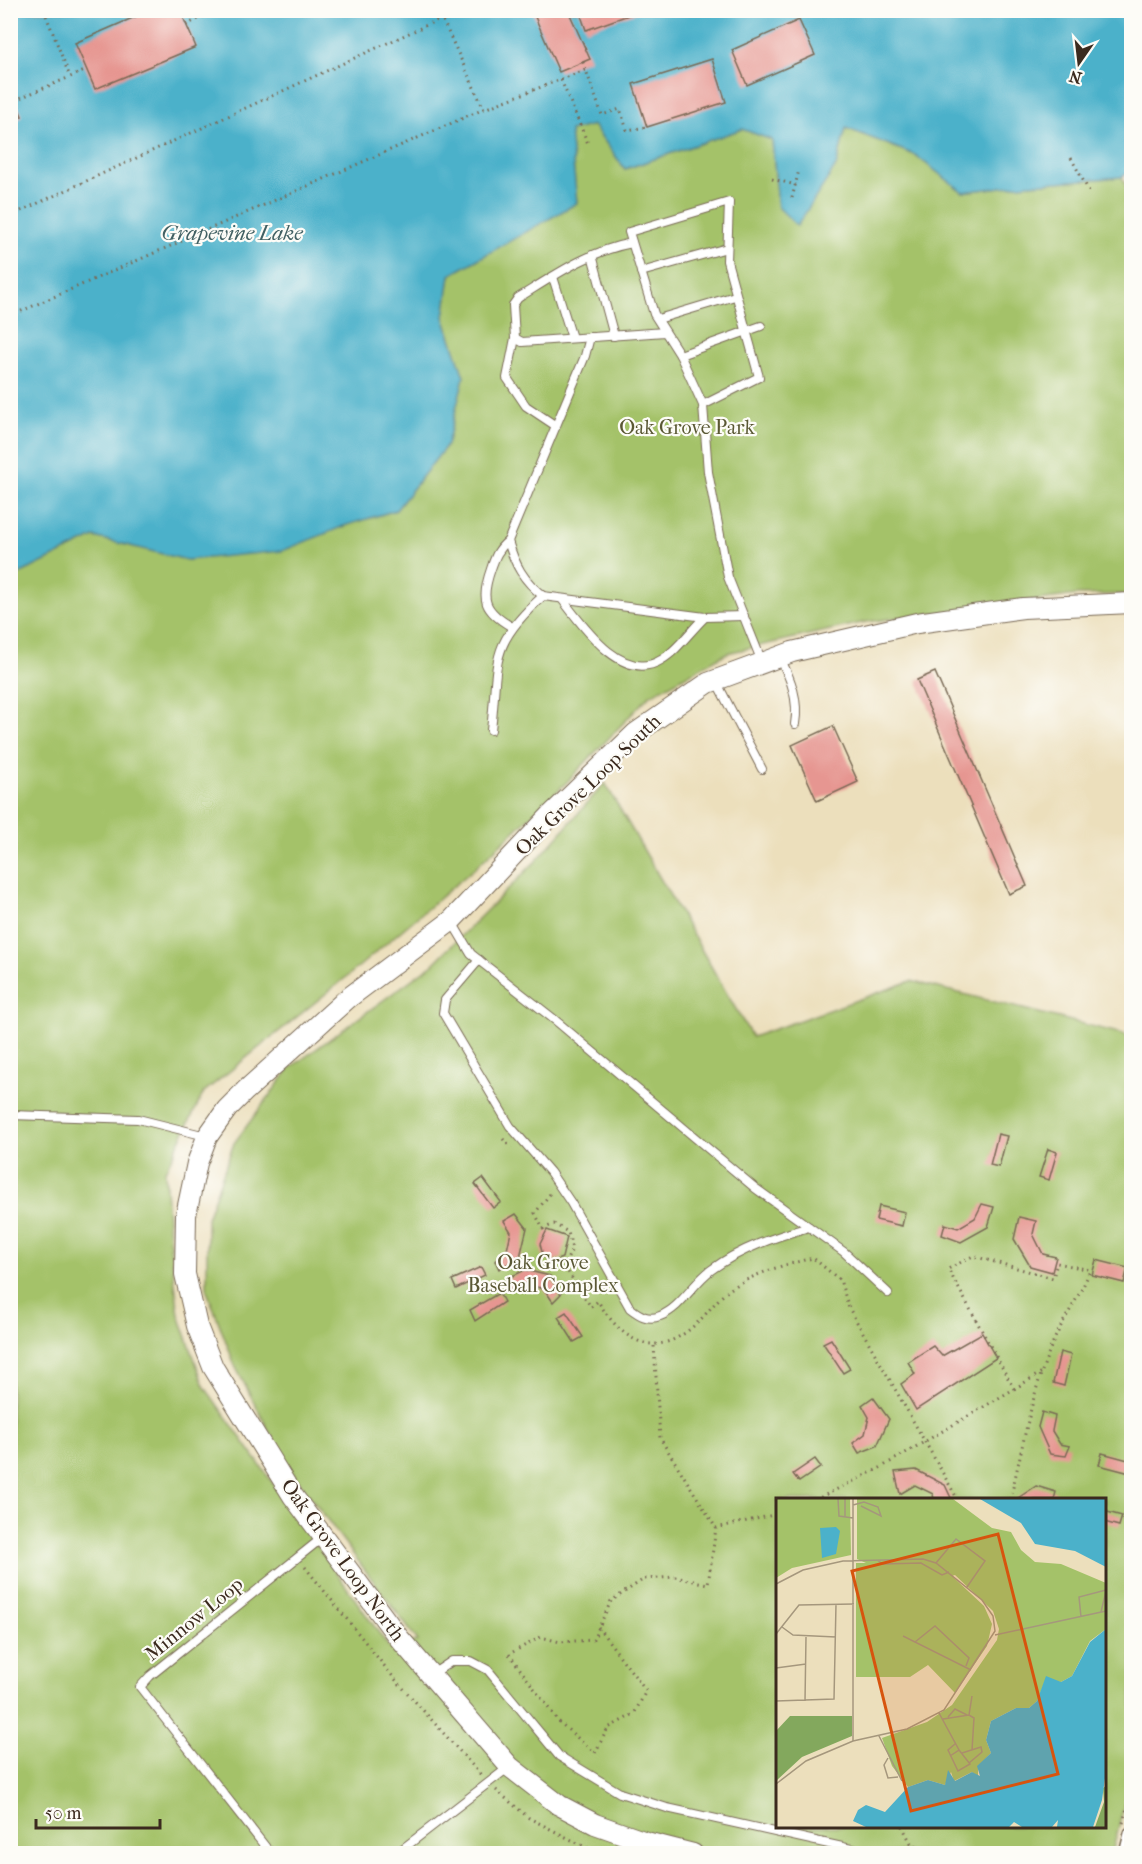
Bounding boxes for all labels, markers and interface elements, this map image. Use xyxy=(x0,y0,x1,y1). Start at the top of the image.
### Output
north arrow xyxy=(1049,33,1109,93)
text: N xyxy=(1066,66,1084,88)
water label: Grapevine Lake xyxy=(161,221,303,245)
park label: Oak Grove Park xyxy=(619,416,755,439)
street label: Oak Grove Loop South xyxy=(510,709,666,860)
park label: Oak Grove Baseball Complex xyxy=(468,1251,619,1297)
street label: Oak Grove Loop North xyxy=(276,1474,410,1646)
inset map xyxy=(776,1498,1106,1828)
street label: Minnow Loop xyxy=(140,1572,248,1666)
scale bar xyxy=(36,1792,160,1830)
text: 50 m xyxy=(45,1803,82,1824)

